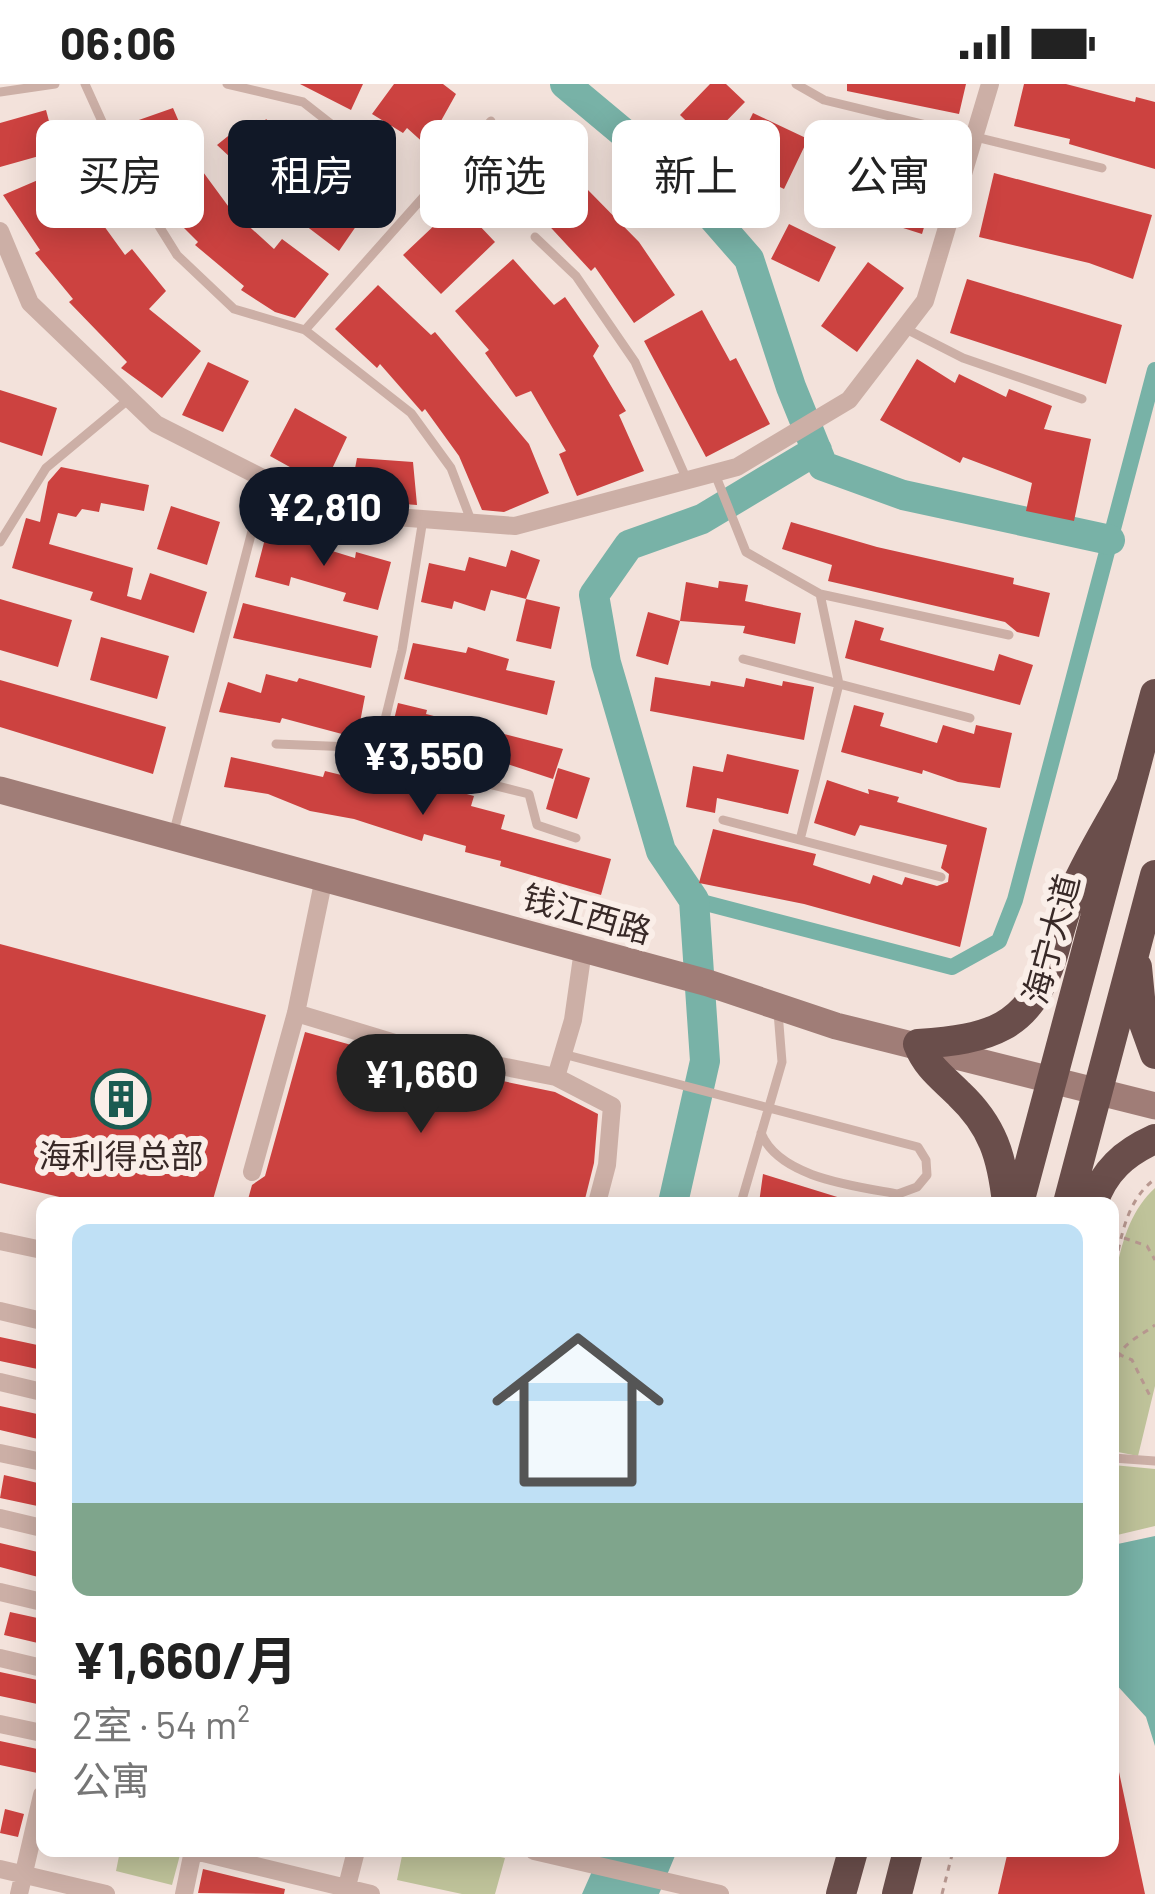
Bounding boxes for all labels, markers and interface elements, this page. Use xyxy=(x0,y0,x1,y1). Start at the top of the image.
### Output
text: 06:06 xyxy=(60,15,176,69)
chip: 买房 xyxy=(36,120,204,228)
chip: 租房 xyxy=(228,120,396,228)
chip: 筛选 xyxy=(420,120,588,228)
chip: 新上 xyxy=(612,120,780,228)
chip: 公寓 xyxy=(804,120,972,228)
pin: ¥2,810 xyxy=(226,467,422,569)
text: ¥2,810 xyxy=(266,482,382,529)
pin: ¥3,550 xyxy=(325,716,521,818)
text: ¥3,550 xyxy=(362,731,484,778)
street label: 海宁大道 xyxy=(1014,870,1086,1008)
street label: 钱江西路 xyxy=(518,876,656,950)
pin: ¥1,660 xyxy=(323,1034,519,1136)
text: ¥1,660 xyxy=(363,1049,479,1096)
building icon: 海利得总部 xyxy=(90,1068,152,1130)
place label: 海利得总部 xyxy=(39,1135,204,1175)
icon: home xyxy=(470,1302,686,1518)
text: ¥1,660/月 xyxy=(72,1628,298,1689)
text: 2室 · 54 m² xyxy=(72,1700,250,1747)
text: 公寓 xyxy=(72,1756,150,1803)

